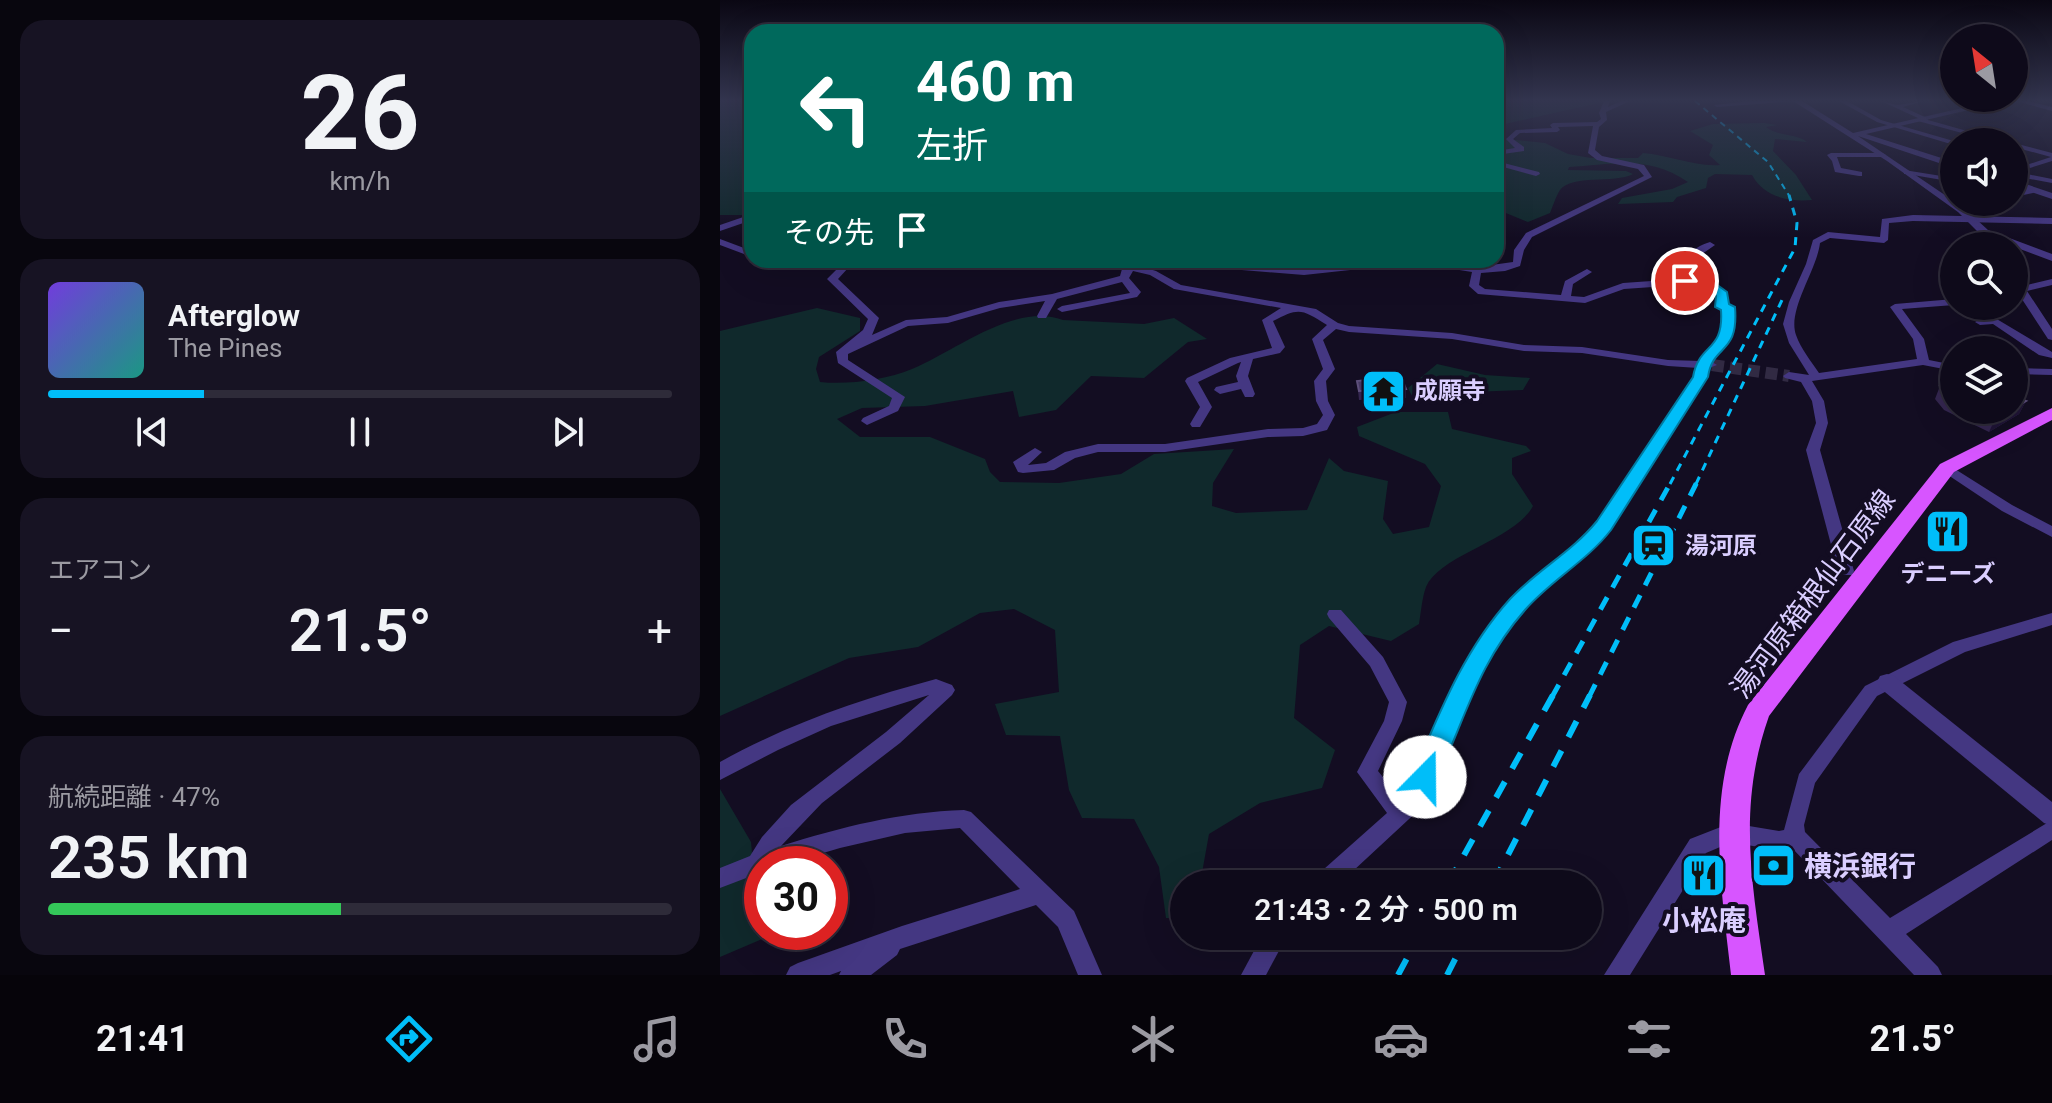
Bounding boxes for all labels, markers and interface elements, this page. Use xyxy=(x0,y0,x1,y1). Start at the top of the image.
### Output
north arrow xyxy=(1940,24,2028,112)
map controls xyxy=(1940,24,2028,424)
text: 460 m xyxy=(916,49,1075,115)
text: 26 xyxy=(300,53,420,174)
icon: left xyxy=(784,56,888,160)
text: 左折 xyxy=(916,125,988,167)
button: sound xyxy=(1940,128,2028,216)
text: km/h xyxy=(329,166,391,196)
icon: arrive xyxy=(890,208,934,252)
text: その先 xyxy=(784,215,874,250)
button: search xyxy=(1940,232,2028,320)
pin xyxy=(1651,247,1719,315)
icon: arrive xyxy=(1663,259,1707,303)
text: Afterglow xyxy=(168,298,300,333)
text: The Pines xyxy=(168,333,282,363)
button: layers xyxy=(1940,336,2028,424)
temple icon: 成願寺 xyxy=(1359,367,1407,415)
place label: 成願寺 xyxy=(1414,377,1486,405)
icon: previous xyxy=(130,410,174,454)
icon: pause xyxy=(338,410,382,454)
icon: next xyxy=(546,410,590,454)
street label: 湯河原箱根仙石原線 xyxy=(1724,483,1902,705)
restaurant icon: デニーズ xyxy=(1924,508,1972,556)
station icon: 湯河原 xyxy=(1630,522,1678,570)
place label: 湯河原 xyxy=(1685,532,1757,560)
text: エアコン xyxy=(48,555,152,585)
place label: デニーズ xyxy=(1901,560,1995,588)
text: 21.5° xyxy=(289,595,432,666)
text: − xyxy=(48,605,73,657)
text: + xyxy=(647,605,672,657)
position arrow xyxy=(1383,735,1467,819)
text: 航続距離 · 47% xyxy=(48,782,220,812)
text: 235 km xyxy=(48,822,250,893)
bank icon: 横浜銀行 xyxy=(1749,842,1797,890)
speed limit sign: 30 xyxy=(744,846,848,950)
place label: 横浜銀行 xyxy=(1804,850,1916,883)
restaurant icon: 小松庵 xyxy=(1680,852,1728,900)
text: 21:43 · 2 分 · 500 m xyxy=(1254,892,1518,927)
place label: 小松庵 xyxy=(1662,904,1746,937)
icon: directions xyxy=(381,1011,437,1067)
icon: music xyxy=(629,1011,685,1067)
icon: phone xyxy=(877,1011,933,1067)
icon: climate xyxy=(1125,1011,1181,1067)
icon: car xyxy=(1373,1011,1429,1067)
icon: filters xyxy=(1621,1011,1677,1067)
text: 21:41 xyxy=(96,1018,189,1060)
text: 21.5° xyxy=(1869,1018,1956,1060)

